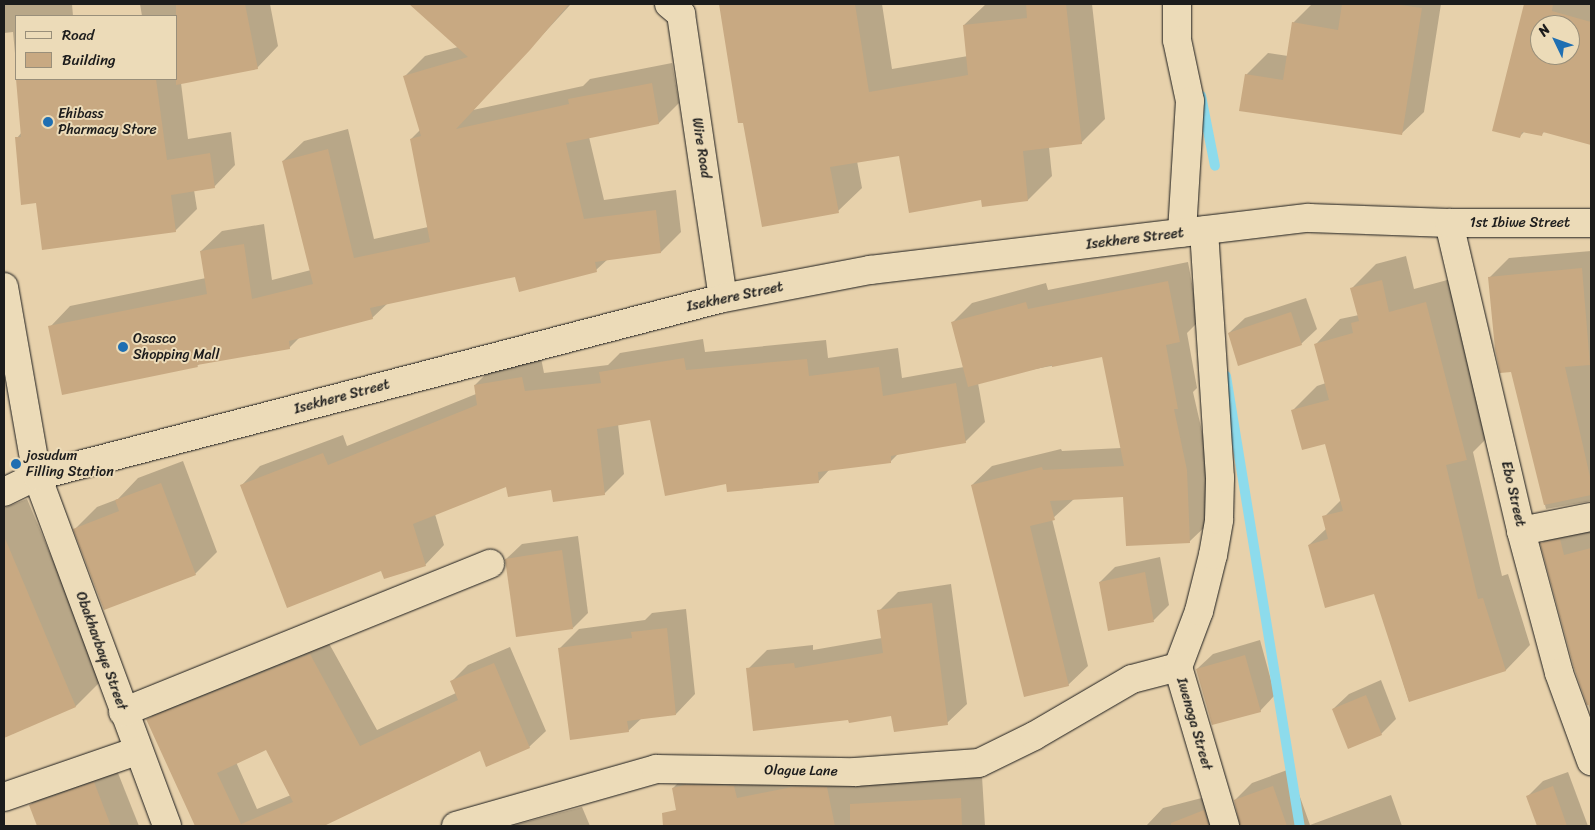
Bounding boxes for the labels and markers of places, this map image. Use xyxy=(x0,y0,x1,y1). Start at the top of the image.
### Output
place label: Ehibass Pharmacy Store xyxy=(58,106,157,138)
marker: Ehibass Pharmacy Store xyxy=(42,116,54,128)
place label: Osasco Shopping Mall xyxy=(133,331,220,364)
marker: Osasco Shopping Mall xyxy=(117,341,129,353)
place label: josudum Filling Station xyxy=(26,448,114,481)
marker: josudum Filling Station xyxy=(10,458,22,470)

